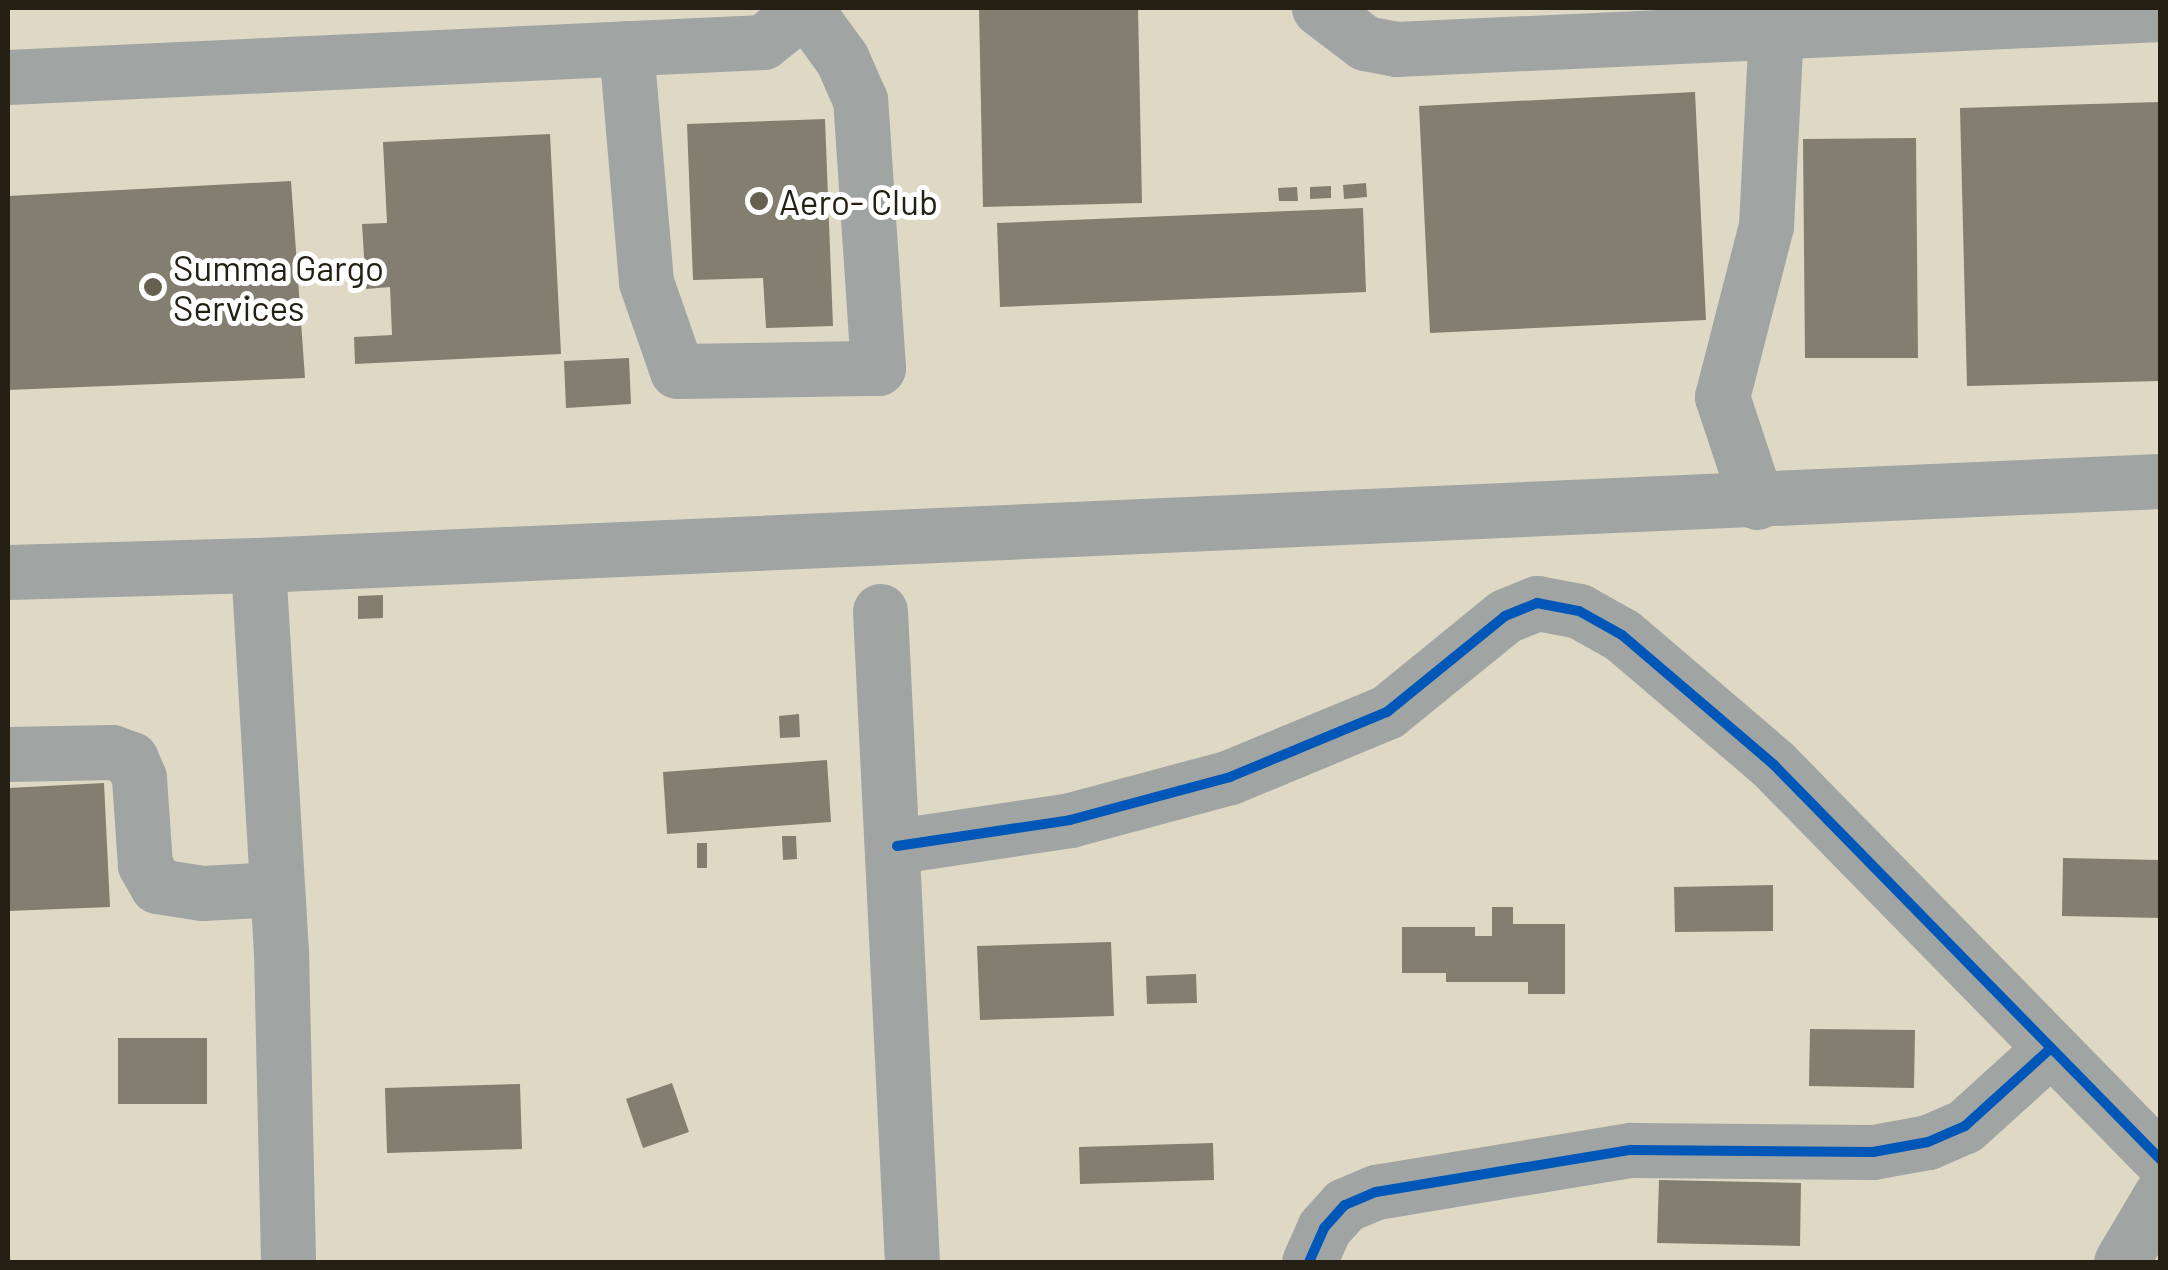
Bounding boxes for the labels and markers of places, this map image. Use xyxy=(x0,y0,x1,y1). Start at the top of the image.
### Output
place label: Aero- Club xyxy=(779,180,938,222)
marker: Aero- Club xyxy=(748,190,770,212)
place label: Summa Gargo Services xyxy=(173,246,384,328)
marker: Summa Gargo Services xyxy=(142,276,164,298)

